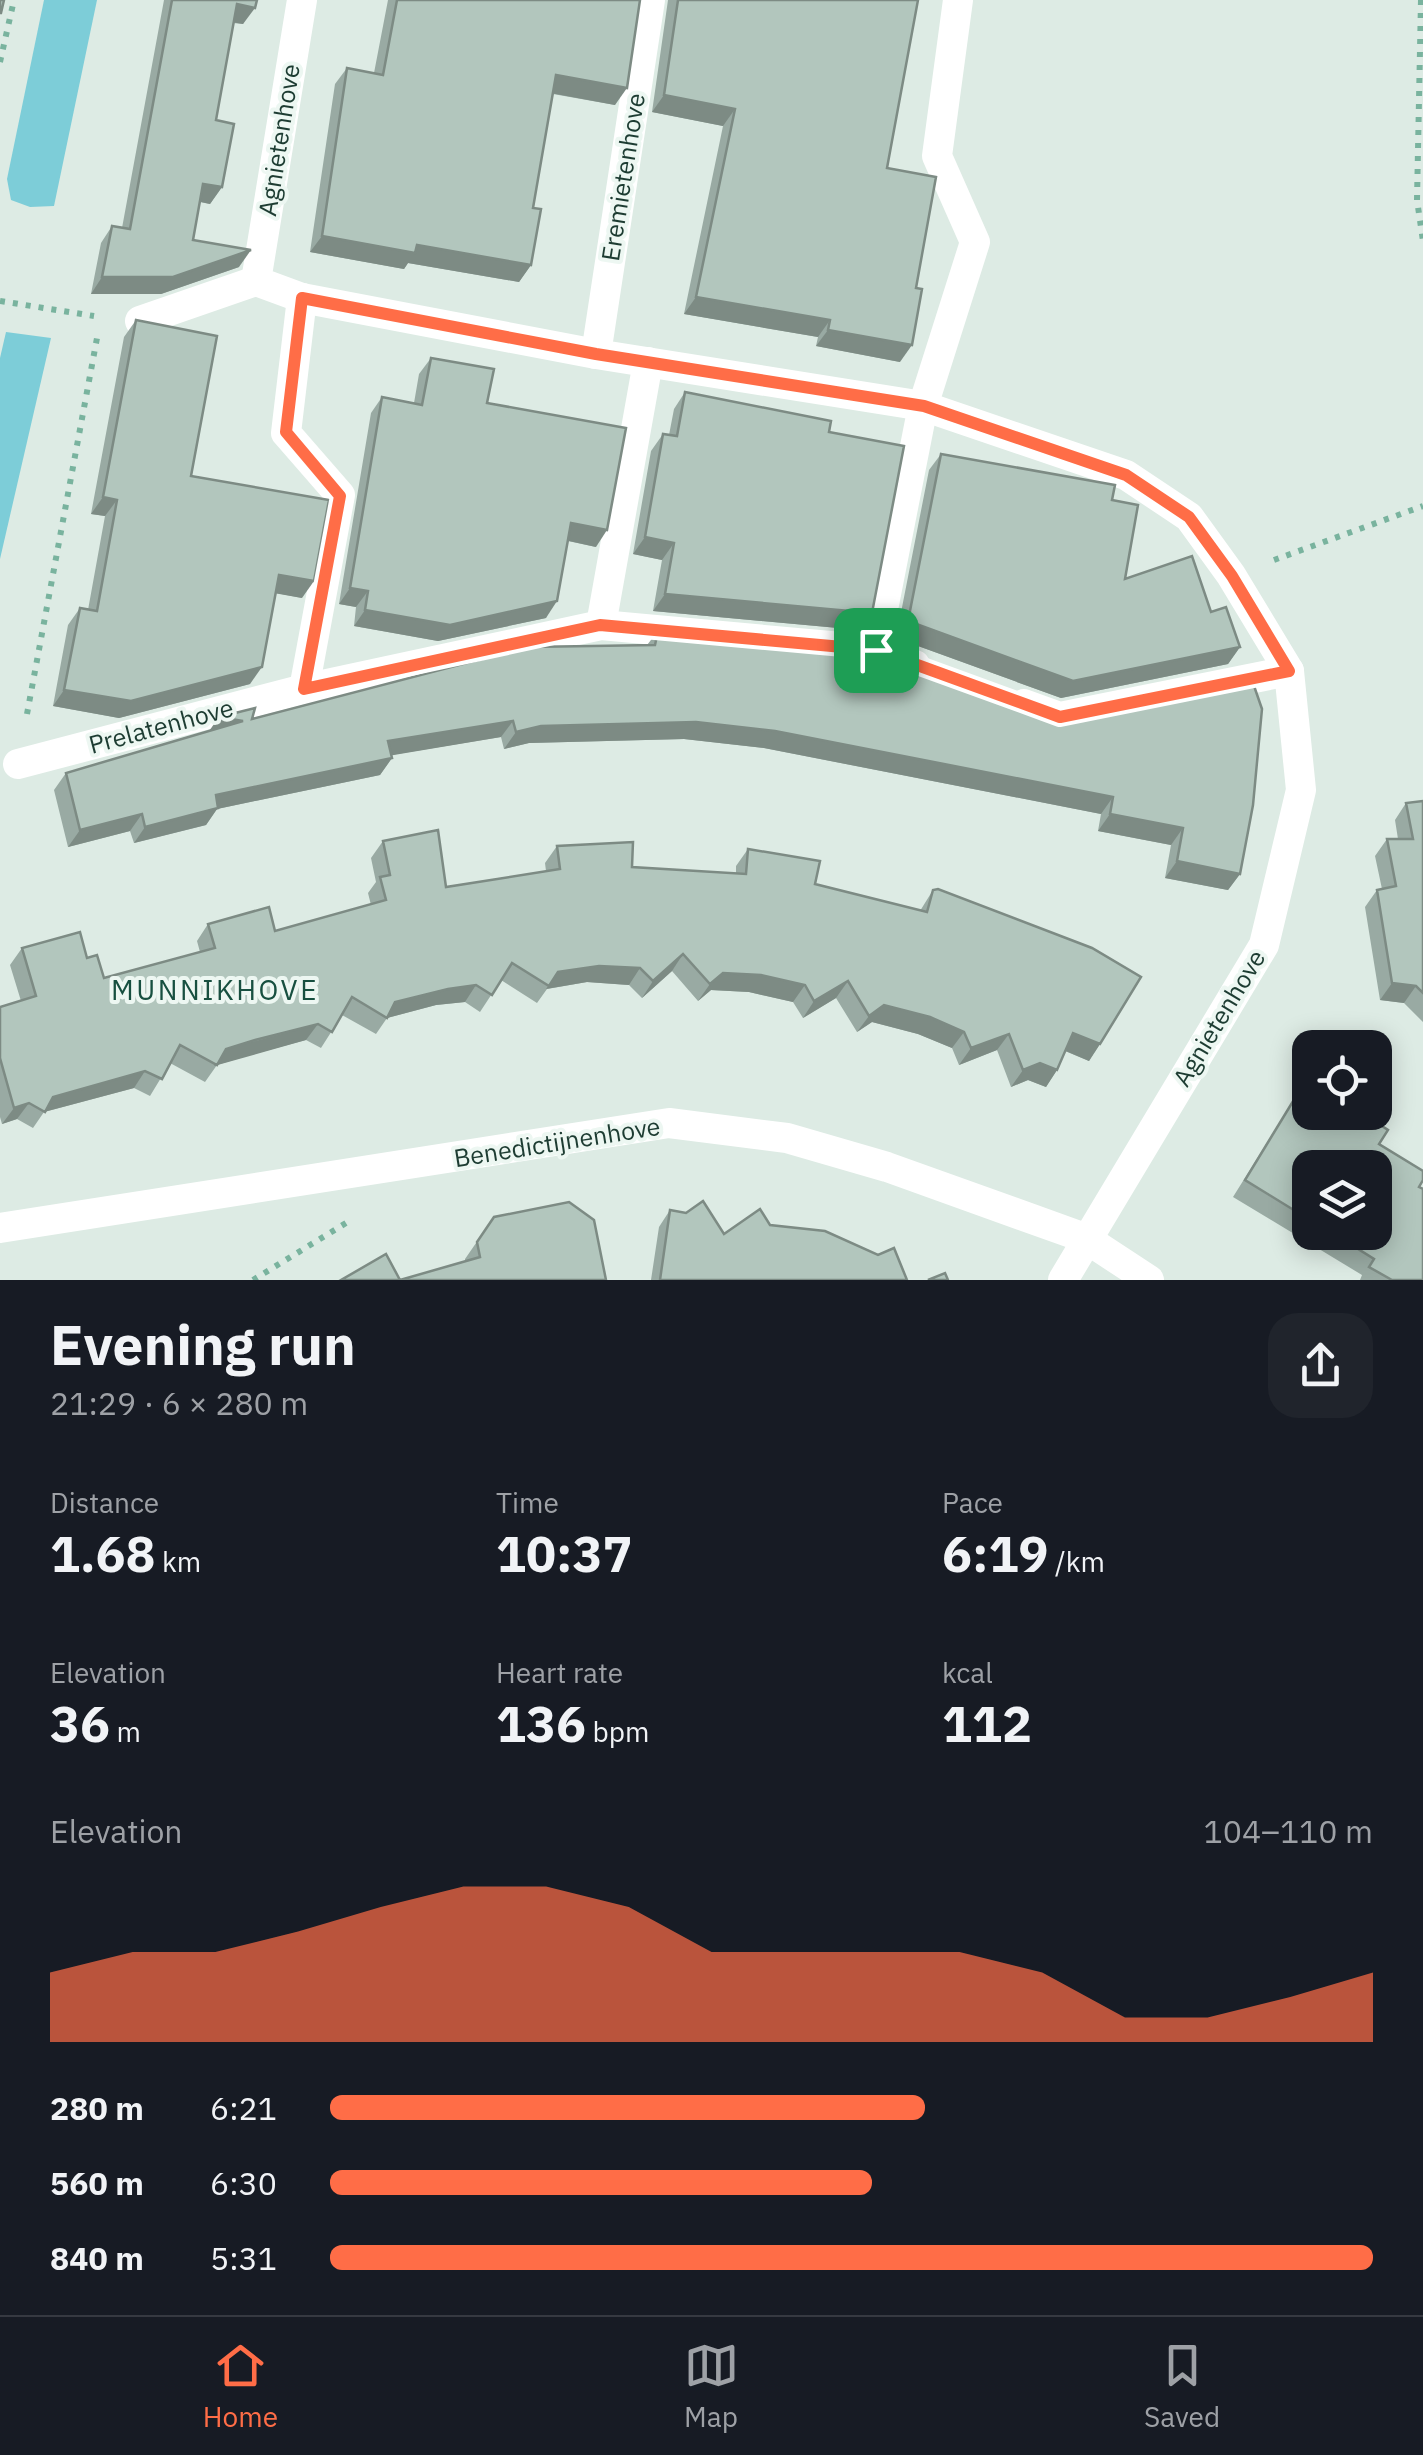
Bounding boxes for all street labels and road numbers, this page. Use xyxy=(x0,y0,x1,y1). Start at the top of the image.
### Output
street label: Agnietenhove xyxy=(250,61,307,218)
street label: Eremietenhove xyxy=(593,91,652,263)
street label: Prelatenhove xyxy=(85,690,237,761)
street label: Agnietenhove xyxy=(1165,943,1272,1092)
street label: Benedictijnenhove xyxy=(451,1109,662,1174)

